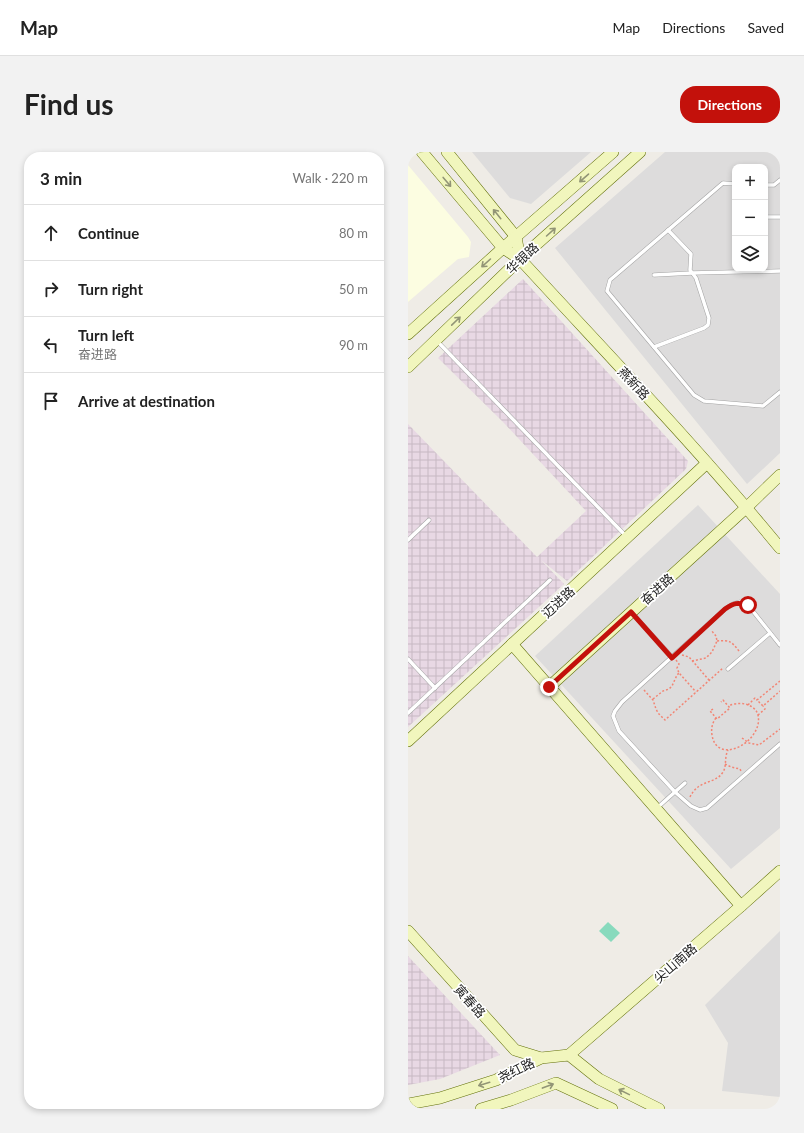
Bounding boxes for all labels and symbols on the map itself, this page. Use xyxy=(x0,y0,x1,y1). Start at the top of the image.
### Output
one-way arrow xyxy=(578,173,589,182)
one-way arrow xyxy=(443,176,452,187)
one-way arrow xyxy=(493,208,501,219)
one-way arrow xyxy=(546,227,556,236)
street label: 华银路 xyxy=(502,239,542,277)
one-way arrow xyxy=(481,259,491,268)
one-way arrow xyxy=(451,316,461,326)
street label: 燕新路 xyxy=(615,363,653,403)
street label: 奋进路 xyxy=(637,570,677,608)
street label: 迈进路 xyxy=(538,583,578,621)
route start xyxy=(739,596,757,614)
route end xyxy=(540,678,558,696)
street label: 尖山南路 xyxy=(650,940,700,986)
street label: 寅春路 xyxy=(451,981,489,1021)
street label: 尧红路 xyxy=(495,1054,537,1086)
one-way arrow xyxy=(477,1081,490,1088)
one-way arrow xyxy=(541,1082,553,1090)
one-way arrow xyxy=(619,1088,631,1095)

